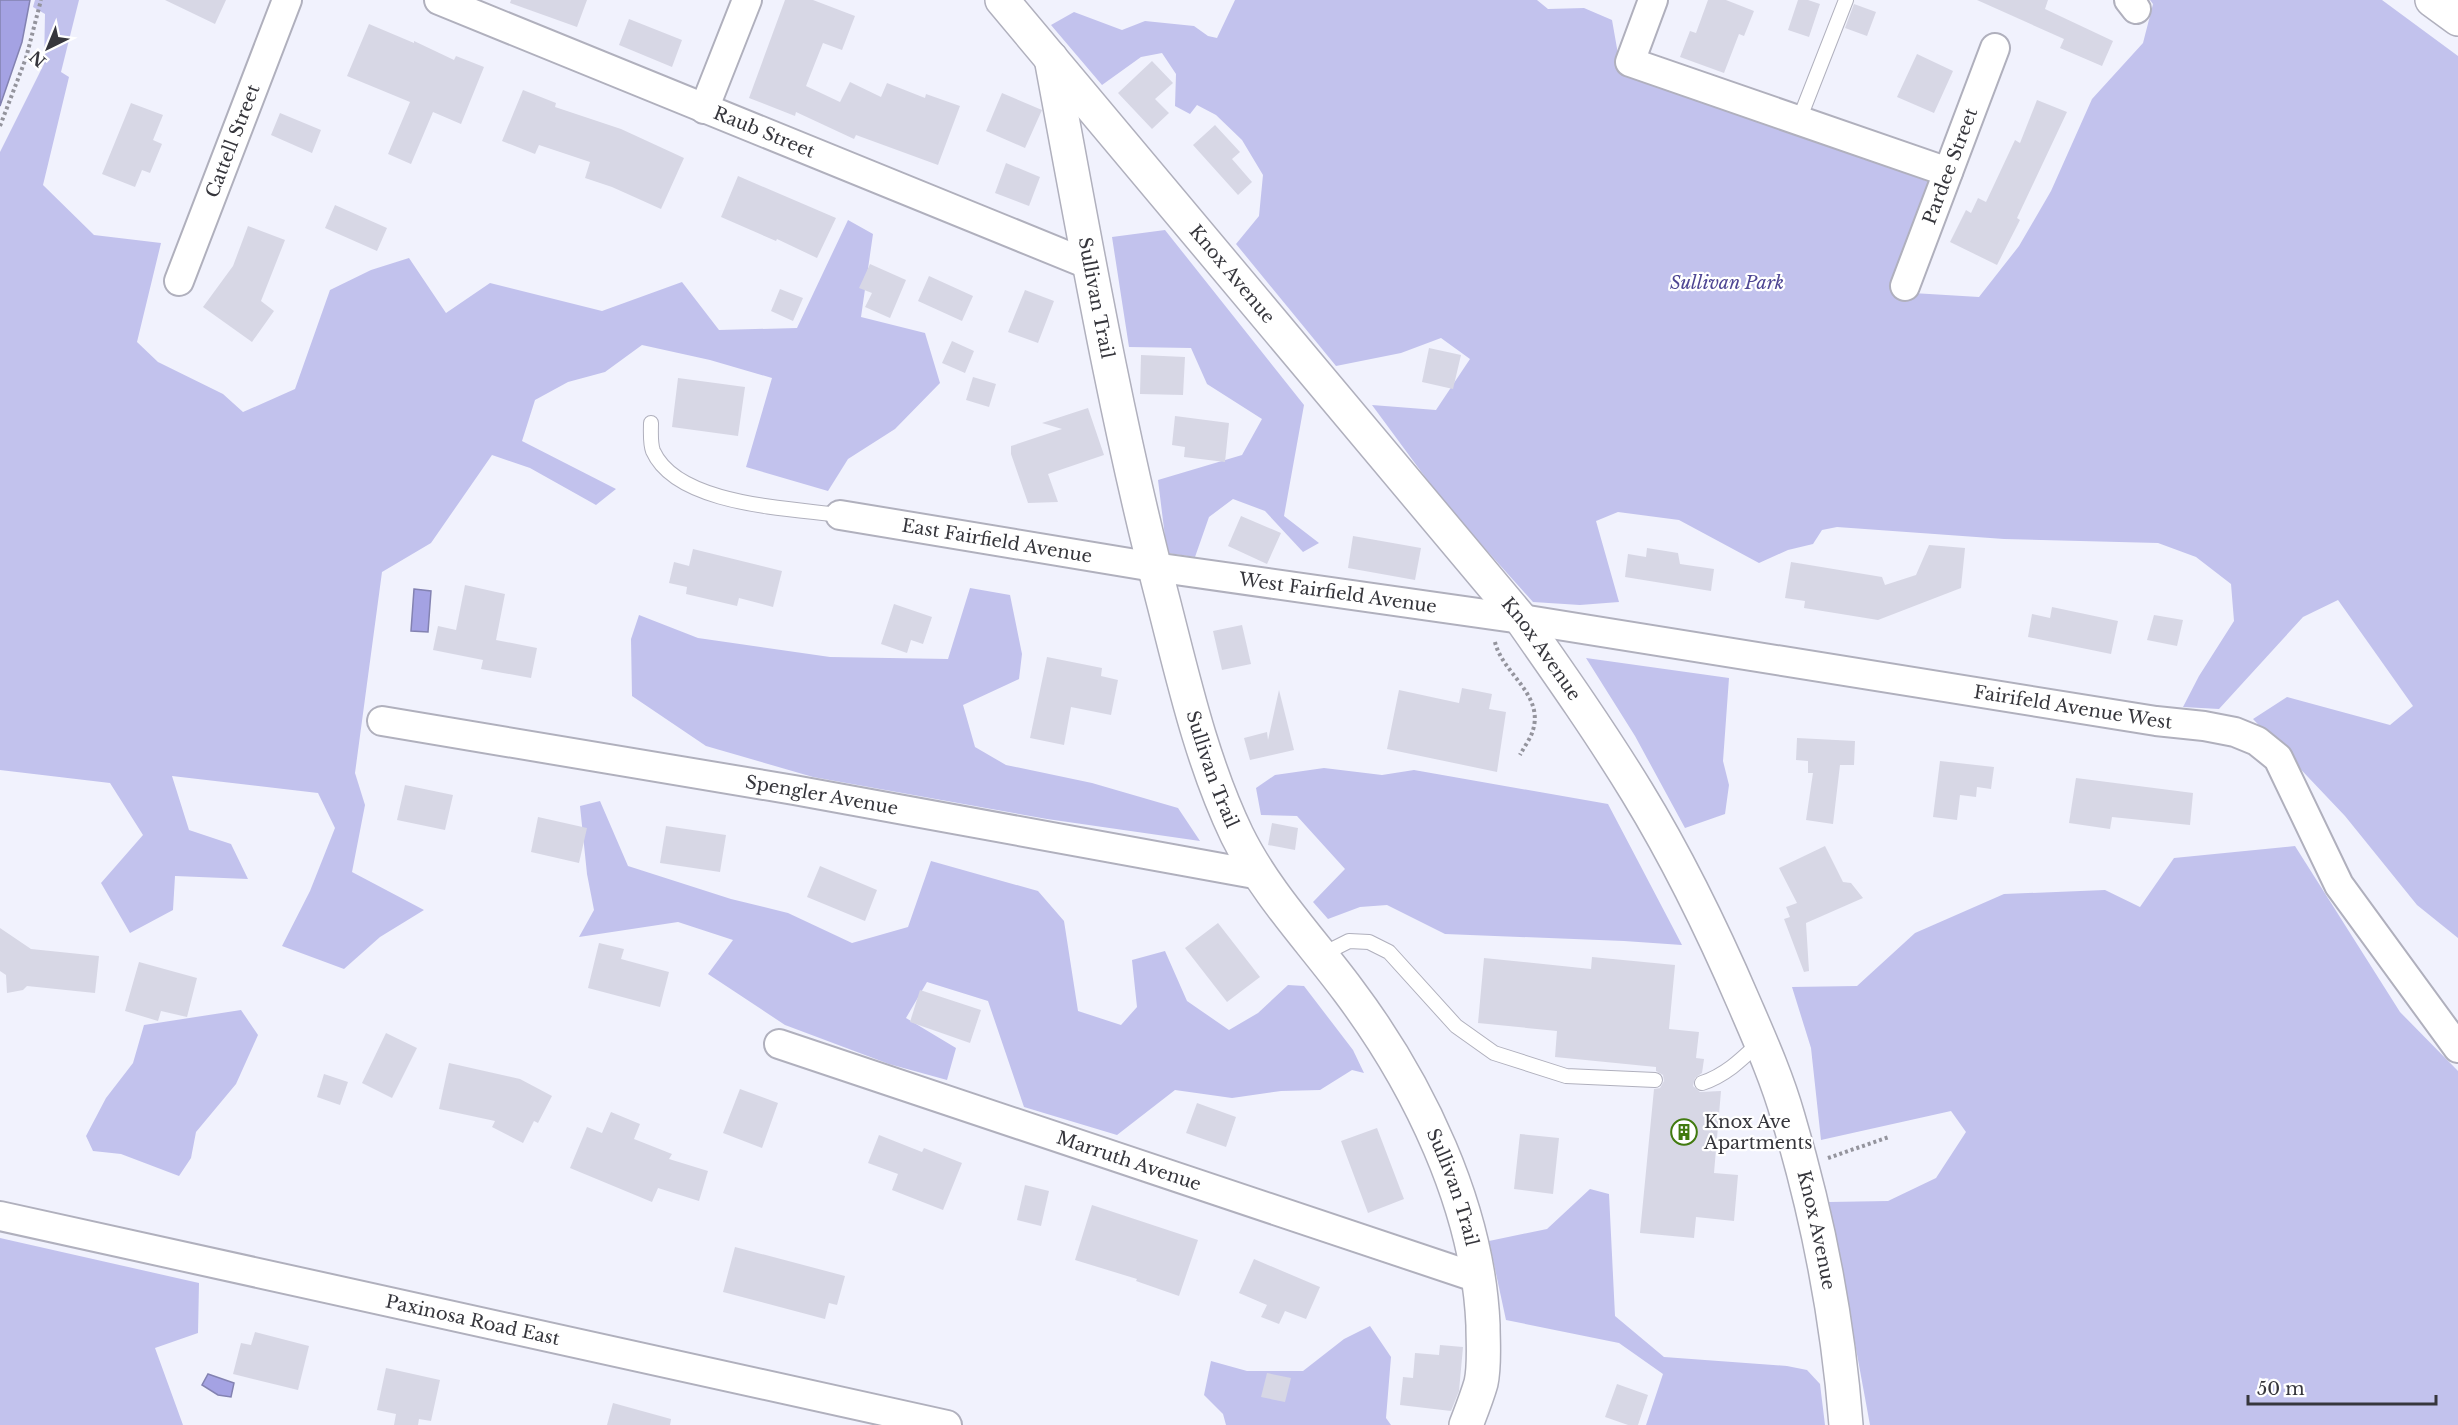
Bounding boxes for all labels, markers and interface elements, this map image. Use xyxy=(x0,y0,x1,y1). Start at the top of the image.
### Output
north arrow xyxy=(18,18,78,78)
text: N xyxy=(25,47,50,71)
street label: Cattell Street xyxy=(201,81,265,201)
street label: Raub Street xyxy=(710,102,818,163)
street label: Pardee Street xyxy=(1918,105,1982,228)
street label: Knox Avenue xyxy=(1185,221,1279,328)
street label: Sullivan Trail xyxy=(1073,235,1119,361)
park label: Sullivan Park xyxy=(1670,272,1784,294)
street label: East Fairfield Avenue xyxy=(900,514,1094,568)
street label: West Fairfield Avenue xyxy=(1237,568,1438,618)
street label: Knox Avenue xyxy=(1497,593,1585,705)
street label: Fairifeld Avenue West xyxy=(1972,681,2173,734)
street label: Sullivan Trail xyxy=(1181,708,1243,832)
street label: Spengler Avenue xyxy=(744,771,900,820)
place label: Knox Ave Apartments xyxy=(1703,1111,1813,1154)
building icon: Knox Ave Apartments xyxy=(1669,1117,1699,1147)
street label: Sullivan Trail xyxy=(1422,1125,1483,1248)
street label: Marruth Avenue xyxy=(1054,1127,1204,1196)
street label: Knox Avenue xyxy=(1792,1168,1840,1292)
street label: Paxinosa Road East xyxy=(383,1290,562,1350)
scale bar xyxy=(2248,1368,2436,1406)
text: 50 m xyxy=(2257,1378,2305,1400)

